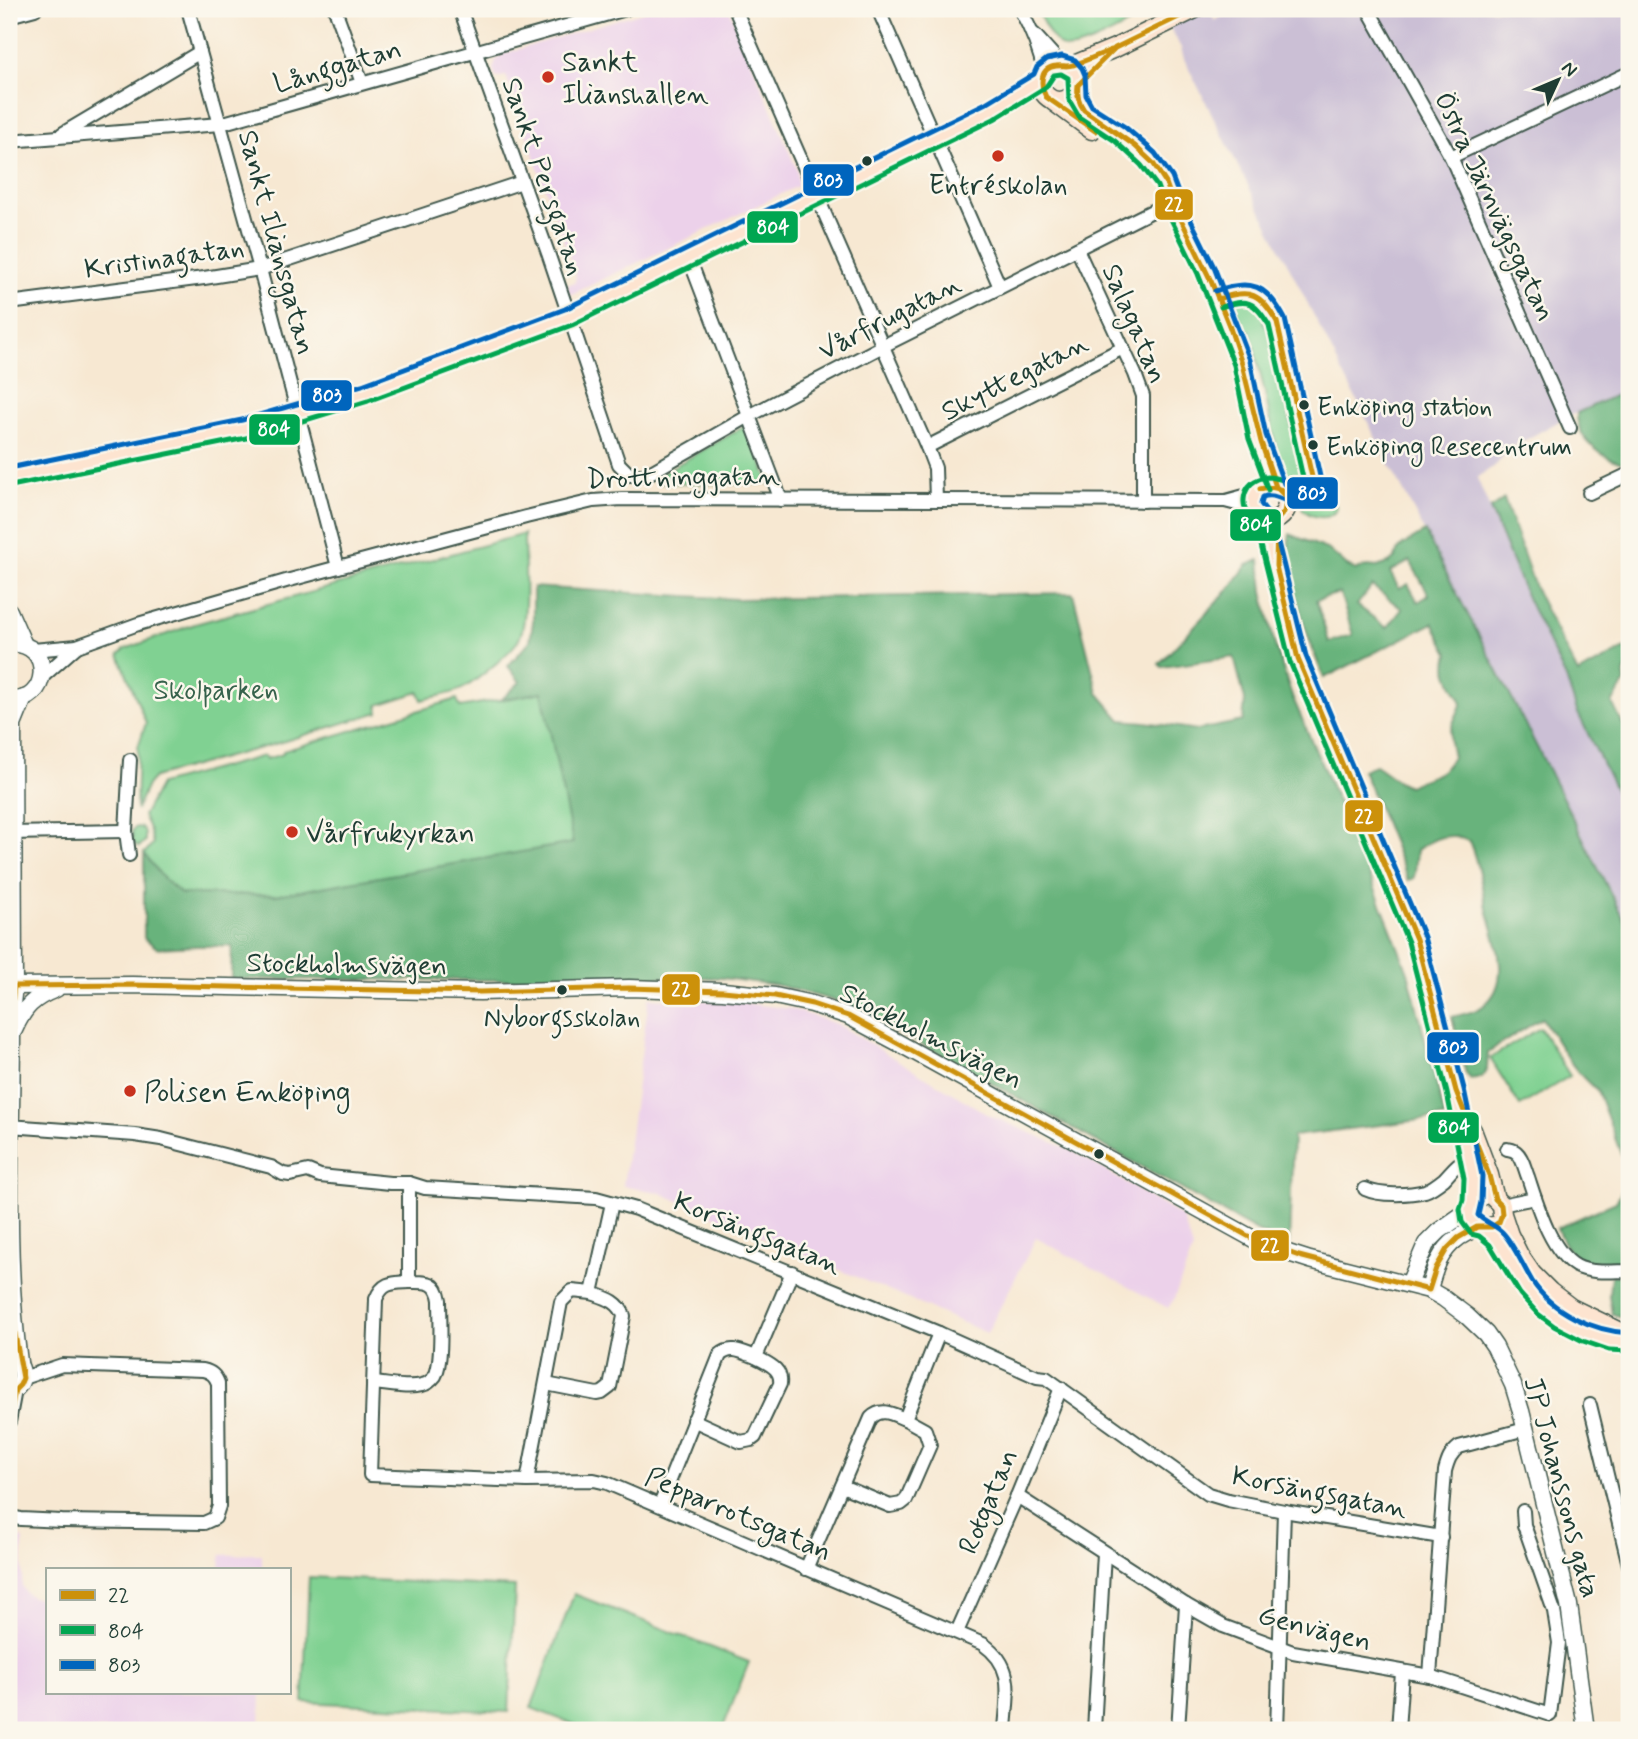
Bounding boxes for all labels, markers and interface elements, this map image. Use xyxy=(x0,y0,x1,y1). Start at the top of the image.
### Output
street label: Långgatan xyxy=(269,32,407,106)
place label: Sankt Ilianshallen xyxy=(562,45,709,114)
north arrow xyxy=(1522,46,1592,116)
text: N xyxy=(1556,56,1583,82)
marker: Sankt Ilianshallen xyxy=(540,69,556,85)
street label: Sankt Persgatan xyxy=(489,73,594,282)
street label: Östra Järnvägsgatan xyxy=(1422,86,1563,329)
street label: Sankt Iliansgatan xyxy=(226,126,323,360)
marker: Entréskolan xyxy=(990,148,1006,164)
unlabelled marker xyxy=(860,154,874,168)
line badge: 803 xyxy=(802,163,855,197)
place label: Entréskolan xyxy=(928,168,1068,205)
text: 803 xyxy=(813,169,843,194)
line badge: 22 xyxy=(1154,188,1194,221)
text: 22 xyxy=(1164,193,1184,218)
line badge: 804 xyxy=(746,210,799,244)
text: 804 xyxy=(757,216,790,241)
street label: Kristinagatan xyxy=(82,230,247,292)
street label: Salagatan xyxy=(1090,258,1175,390)
street label: Vårfrugatan xyxy=(812,266,968,370)
street label: Skyttegatan xyxy=(935,325,1095,431)
line badge: 803 xyxy=(300,379,353,412)
text: 803 xyxy=(312,384,342,409)
place label: Enköping station xyxy=(1317,391,1492,427)
marker: Enköping station xyxy=(1297,398,1311,412)
line badge: 804 xyxy=(248,413,301,446)
text: 804 xyxy=(258,418,291,443)
place label: Enköping Resecentrum xyxy=(1326,431,1572,467)
marker: Enköping Resecentrum xyxy=(1306,438,1320,452)
street label: Drottninggatan xyxy=(586,458,780,501)
line badge: 803 xyxy=(1286,476,1339,510)
text: 803 xyxy=(1297,482,1327,507)
line badge: 804 xyxy=(1229,508,1282,542)
text: 804 xyxy=(1240,513,1273,538)
park label: Skolparken xyxy=(154,673,278,710)
line badge: 22 xyxy=(1344,799,1384,833)
text: 22 xyxy=(1354,805,1374,830)
place label: Vårfrukyrkan xyxy=(306,816,475,853)
marker: Vårfrukyrkan xyxy=(284,824,300,840)
street label: Stockholmsvägen xyxy=(246,945,448,986)
line badge: 22 xyxy=(661,973,701,1006)
street label: Stockholmsvägen xyxy=(833,975,1029,1099)
text: 22 xyxy=(671,978,691,1003)
marker: Nyborgsskolan xyxy=(555,983,569,997)
place label: Nyborgsskolan xyxy=(484,1002,640,1039)
line badge: 803 xyxy=(1426,1031,1480,1064)
text: 803 xyxy=(1438,1036,1468,1061)
place label: Polisen Enköping xyxy=(144,1075,351,1114)
marker: Polisen Enköping xyxy=(122,1083,138,1099)
line badge: 804 xyxy=(1427,1111,1480,1144)
text: 804 xyxy=(1438,1116,1471,1141)
unlabelled marker xyxy=(1092,1147,1106,1161)
street label: Korsängsgatan xyxy=(667,1184,846,1288)
line badge: 22 xyxy=(1250,1229,1290,1262)
text: 22 xyxy=(1260,1234,1280,1259)
street label: JP Johanssons gata xyxy=(1513,1373,1608,1602)
street label: Rotgatan xyxy=(951,1444,1030,1561)
street label: Korsängsgatan xyxy=(1228,1458,1410,1532)
street label: Pepparrotsgatan xyxy=(638,1459,837,1573)
legend xyxy=(46,1568,290,1694)
text: 22 xyxy=(108,1582,129,1610)
street label: Genvägen xyxy=(1254,1597,1375,1661)
text: 804 xyxy=(108,1618,144,1646)
text: 803 xyxy=(108,1652,141,1680)

